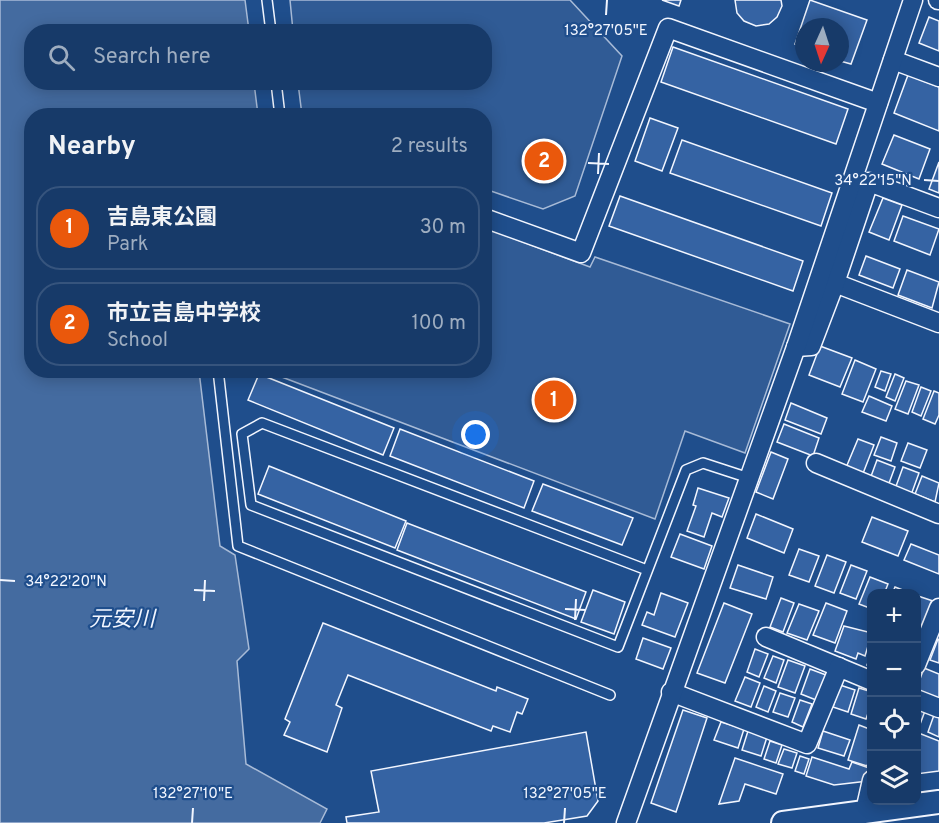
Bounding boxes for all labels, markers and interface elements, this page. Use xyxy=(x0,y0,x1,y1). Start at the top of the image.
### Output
north arrow xyxy=(795,18,849,72)
text: 132°27'05"E xyxy=(564,22,648,41)
search box xyxy=(24,24,492,90)
icon: search xyxy=(45,41,78,74)
text: Search here xyxy=(93,44,211,71)
text: Nearby xyxy=(48,131,136,164)
text: 2 results xyxy=(391,134,468,160)
pin: 2 xyxy=(524,138,564,184)
text: 34°22'15"N xyxy=(834,172,912,191)
text: 吉島東公園 xyxy=(107,205,217,232)
text: 1 xyxy=(66,215,74,241)
text: 30 m xyxy=(420,215,466,241)
text: Park xyxy=(107,232,148,258)
text: 市立吉島中学校 xyxy=(107,301,261,328)
text: 2 xyxy=(63,311,76,337)
text: 100 m xyxy=(411,311,466,337)
text: School xyxy=(107,328,168,354)
pin: 1 xyxy=(534,378,574,422)
your location xyxy=(461,420,490,449)
text: 34°22'20"N xyxy=(25,573,107,592)
map controls xyxy=(867,589,921,805)
button: + xyxy=(867,589,921,643)
water label: 元安川 xyxy=(89,607,157,634)
button: − xyxy=(867,643,921,697)
button: locate xyxy=(867,697,921,751)
button: layers xyxy=(867,751,921,805)
text: 132°27'10"E xyxy=(153,785,233,804)
text: 132°27'05"E xyxy=(523,785,607,804)

